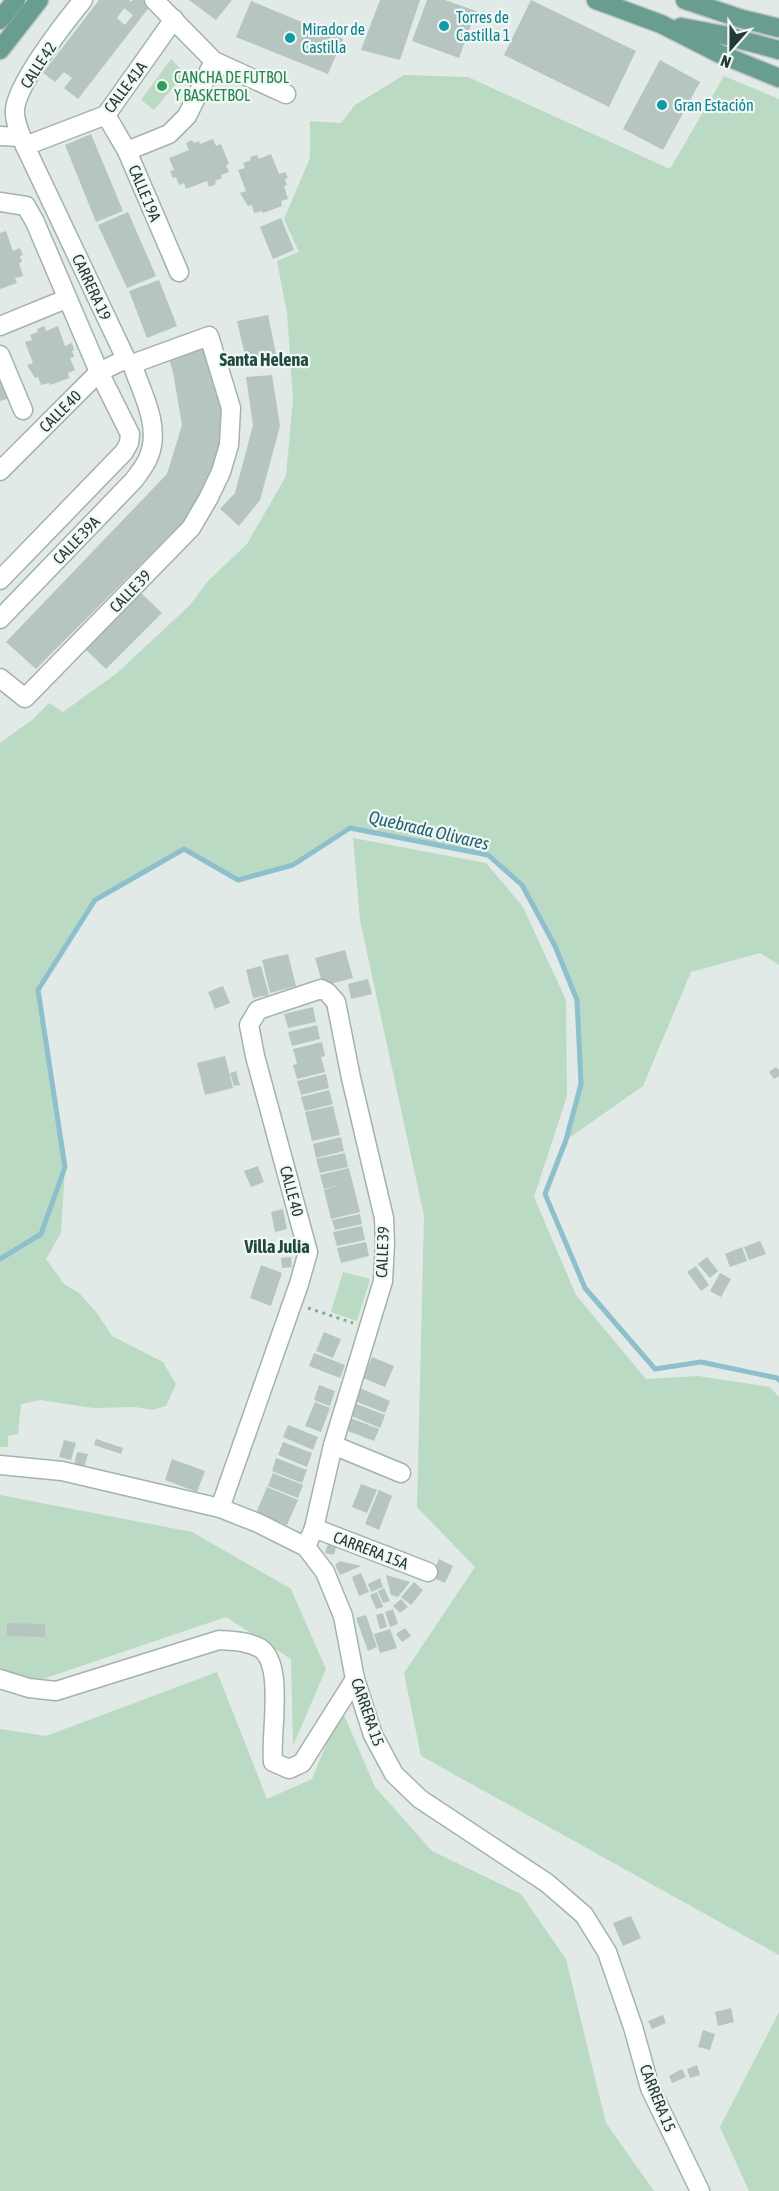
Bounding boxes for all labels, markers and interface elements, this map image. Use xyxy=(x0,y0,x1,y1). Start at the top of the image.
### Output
place label: Torres de Castilla 1 xyxy=(456,8,510,44)
north arrow xyxy=(701,18,761,78)
marker: Torres de Castilla 1 xyxy=(437,19,451,33)
place label: Mirador de Castilla xyxy=(302,20,365,56)
marker: Mirador de Castilla xyxy=(283,31,297,45)
street label: CALLE 42 xyxy=(16,39,60,91)
text: N xyxy=(718,52,733,72)
street label: CALLE 41A xyxy=(100,58,150,116)
place label: CANCHA DE FUTBOL Y BASKETBOL xyxy=(174,68,290,104)
marker: CANCHA DE FUTBOL Y BASKETBOL xyxy=(155,79,169,93)
place label: Gran Estación xyxy=(674,96,754,114)
marker: Gran Estación xyxy=(655,98,669,112)
street label: CALLE 19A xyxy=(125,162,165,224)
street label: CARRERA 19 xyxy=(69,251,115,323)
district label: Santa Helena xyxy=(219,349,309,370)
street label: CALLE 40 xyxy=(35,386,85,436)
street label: CALLE 39A xyxy=(49,512,103,568)
street label: CALLE 39 xyxy=(106,566,154,616)
water label: Quebrada Olivares xyxy=(367,806,491,854)
street label: CALLE 40 xyxy=(277,1164,307,1218)
street label: CALLE 39 xyxy=(372,1226,392,1278)
district label: Villa Julia xyxy=(243,1236,310,1257)
street label: CARRERA 15A xyxy=(331,1527,411,1573)
street label: CARRERA 15 xyxy=(348,1676,388,1748)
street label: CARRERA 15 xyxy=(636,2062,680,2134)

